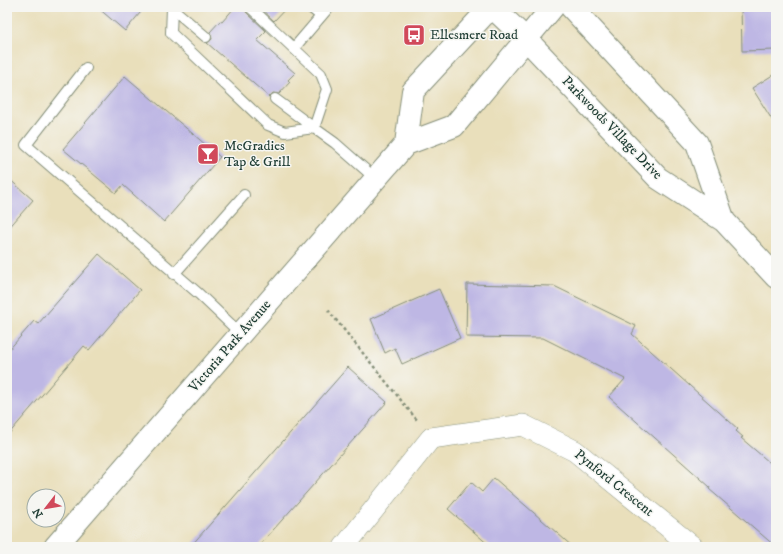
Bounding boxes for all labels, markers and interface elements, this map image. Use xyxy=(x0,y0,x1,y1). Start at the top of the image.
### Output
bus stop icon: Ellesmere Road xyxy=(401,22,427,48)
place label: Ellesmere Road xyxy=(430,26,518,44)
street label: Parkwoods Village Drive xyxy=(558,73,666,184)
place label: McGradies Tap & Grill xyxy=(224,137,291,171)
bar icon: McGradies Tap & Grill xyxy=(195,141,221,167)
street label: Victoria Park Avenue xyxy=(184,296,275,397)
street label: Pynford Crescent xyxy=(571,446,658,521)
north arrow xyxy=(26,488,66,528)
text: N xyxy=(30,505,47,520)

